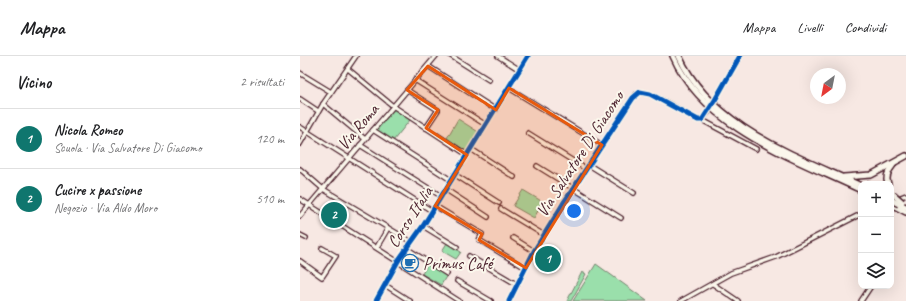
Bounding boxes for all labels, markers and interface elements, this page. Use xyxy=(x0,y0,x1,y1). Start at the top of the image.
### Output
text: Mappa xyxy=(20,16,64,40)
text: Mappa xyxy=(743,19,775,36)
text: Livelli xyxy=(797,19,823,36)
text: Condividi xyxy=(845,19,886,36)
north arrow xyxy=(810,68,846,104)
text: Vicino xyxy=(16,72,51,93)
text: 2 risultati xyxy=(240,74,284,90)
street label: Via Salvatore Di Giacomo xyxy=(532,86,629,221)
street label: Via Roma xyxy=(333,98,384,154)
text: Nicola Romeo xyxy=(54,121,122,140)
text: 1 xyxy=(26,131,32,147)
text: 120 m xyxy=(256,131,284,147)
text: Scuola · Via Salvatore Di Giacomo xyxy=(54,140,202,156)
text: Cucire x passione xyxy=(54,181,141,200)
map controls xyxy=(858,181,894,289)
button: + xyxy=(858,181,894,217)
street label: Corso Italia xyxy=(383,182,438,251)
text: 2 xyxy=(26,191,32,207)
text: 510 m xyxy=(256,191,284,207)
text: Negozio · Via Aldo Moro xyxy=(54,200,157,216)
pin: 2 xyxy=(321,200,347,230)
your location xyxy=(564,201,584,221)
button: − xyxy=(858,217,894,253)
pin: 1 xyxy=(535,244,561,274)
cafe icon: Primus Café xyxy=(400,253,420,273)
place label: Primus Café xyxy=(423,253,495,274)
button: layers xyxy=(858,253,894,289)

